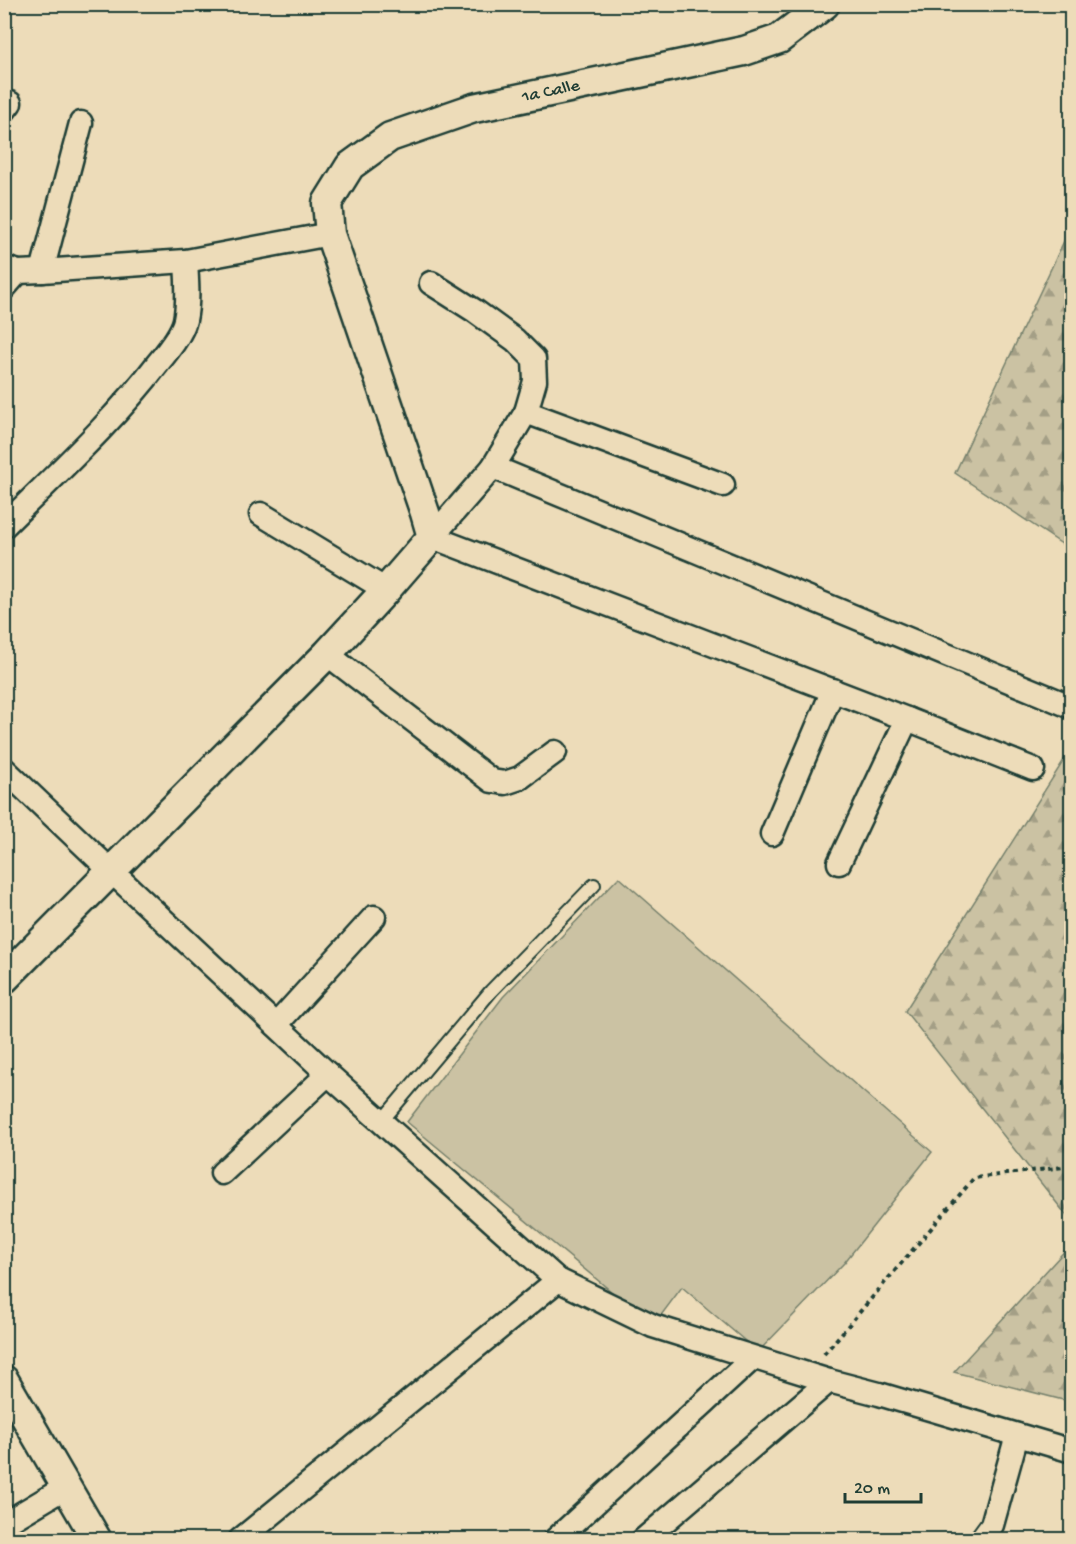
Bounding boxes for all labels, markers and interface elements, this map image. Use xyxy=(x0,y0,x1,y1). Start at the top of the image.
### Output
street label: 1a Calle xyxy=(519,76,582,109)
scale bar xyxy=(845,1466,922,1504)
text: 20 m xyxy=(854,1479,890,1500)

